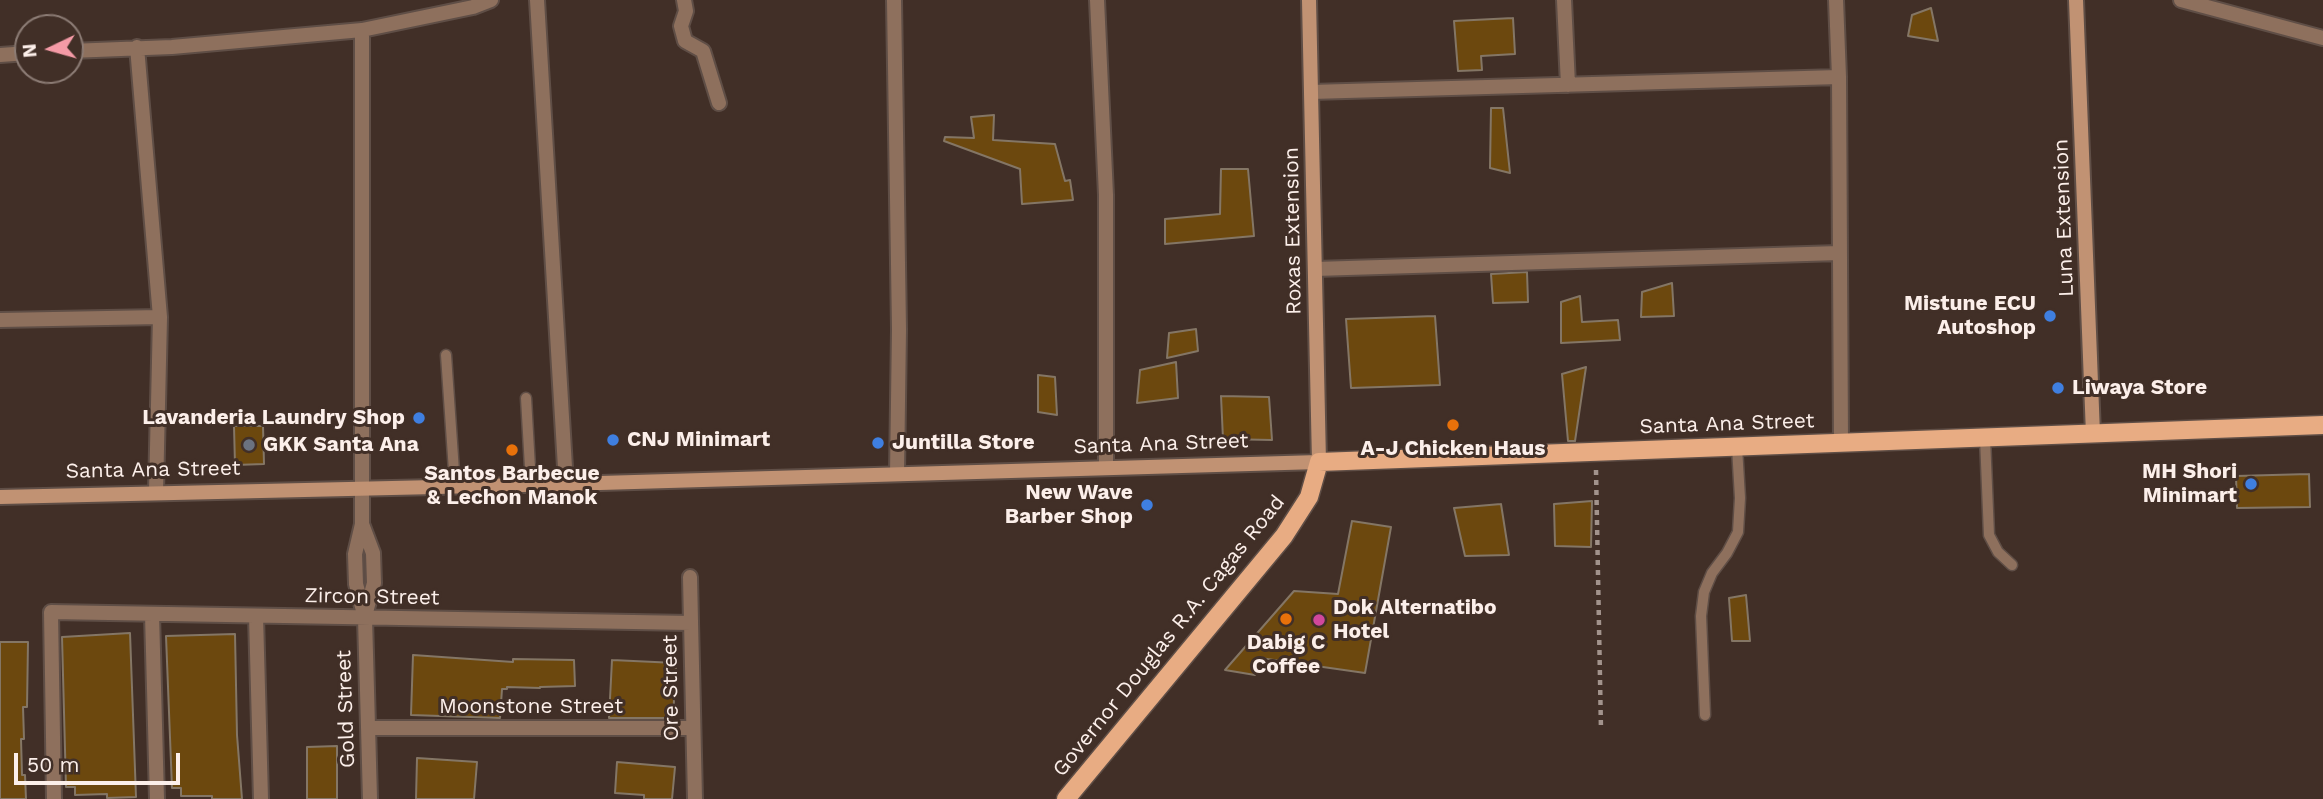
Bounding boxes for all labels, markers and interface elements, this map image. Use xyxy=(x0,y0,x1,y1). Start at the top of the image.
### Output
north arrow xyxy=(14,14,84,84)
text: N xyxy=(18,43,42,59)
street label: Luna Extension xyxy=(2049,139,2079,297)
street label: Roxas Extension xyxy=(1279,147,1307,315)
place label: Mistune ECU Autoshop xyxy=(1904,291,2036,341)
marker: Mistune ECU Autoshop xyxy=(2042,308,2058,324)
place label: Liwaya Store xyxy=(2072,375,2207,401)
marker: Liwaya Store xyxy=(2050,380,2066,396)
place label: Lavanderia Laundry Shop xyxy=(142,405,405,431)
street label: Santa Ana Street xyxy=(1639,408,1815,440)
marker: Lavanderia Laundry Shop xyxy=(411,410,427,426)
marker: A-J Chicken Haus xyxy=(1445,417,1461,433)
place label: CNJ Minimart xyxy=(627,427,770,453)
street label: Santa Ana Street xyxy=(1073,428,1249,460)
place label: Juntilla Store xyxy=(892,430,1035,456)
place label: GKK Santa Ana xyxy=(263,432,419,458)
marker: CNJ Minimart xyxy=(605,432,621,448)
marker: Juntilla Store xyxy=(870,435,886,451)
place label: A-J Chicken Haus xyxy=(1361,436,1545,462)
marker: GKK Santa Ana xyxy=(241,437,257,453)
marker: Santos Barbecue & Lechon Manok xyxy=(504,442,520,458)
street label: Santa Ana Street xyxy=(65,456,241,484)
place label: MH Shori Minimart xyxy=(2142,459,2237,509)
place label: Santos Barbecue & Lechon Manok xyxy=(424,461,600,511)
marker: MH Shori Minimart xyxy=(2243,476,2259,492)
place label: New Wave Barber Shop xyxy=(1005,480,1133,530)
street label: Governor Douglas R.A. Cagas Road xyxy=(1048,490,1290,782)
marker: New Wave Barber Shop xyxy=(1139,497,1155,513)
street label: Zircon Street xyxy=(304,583,440,611)
place label: Dok Alternatibo Hotel xyxy=(1333,595,1497,645)
marker: Dabig C Coffee xyxy=(1278,611,1294,627)
marker: Dok Alternatibo Hotel xyxy=(1311,612,1327,628)
place label: Dabig C Coffee xyxy=(1247,630,1325,680)
street label: Ore Street xyxy=(657,635,685,741)
street label: Gold Street xyxy=(331,650,361,768)
street label: Moonstone Street xyxy=(439,694,623,720)
scale bar xyxy=(18,740,184,784)
text: 50 m xyxy=(27,752,79,777)

